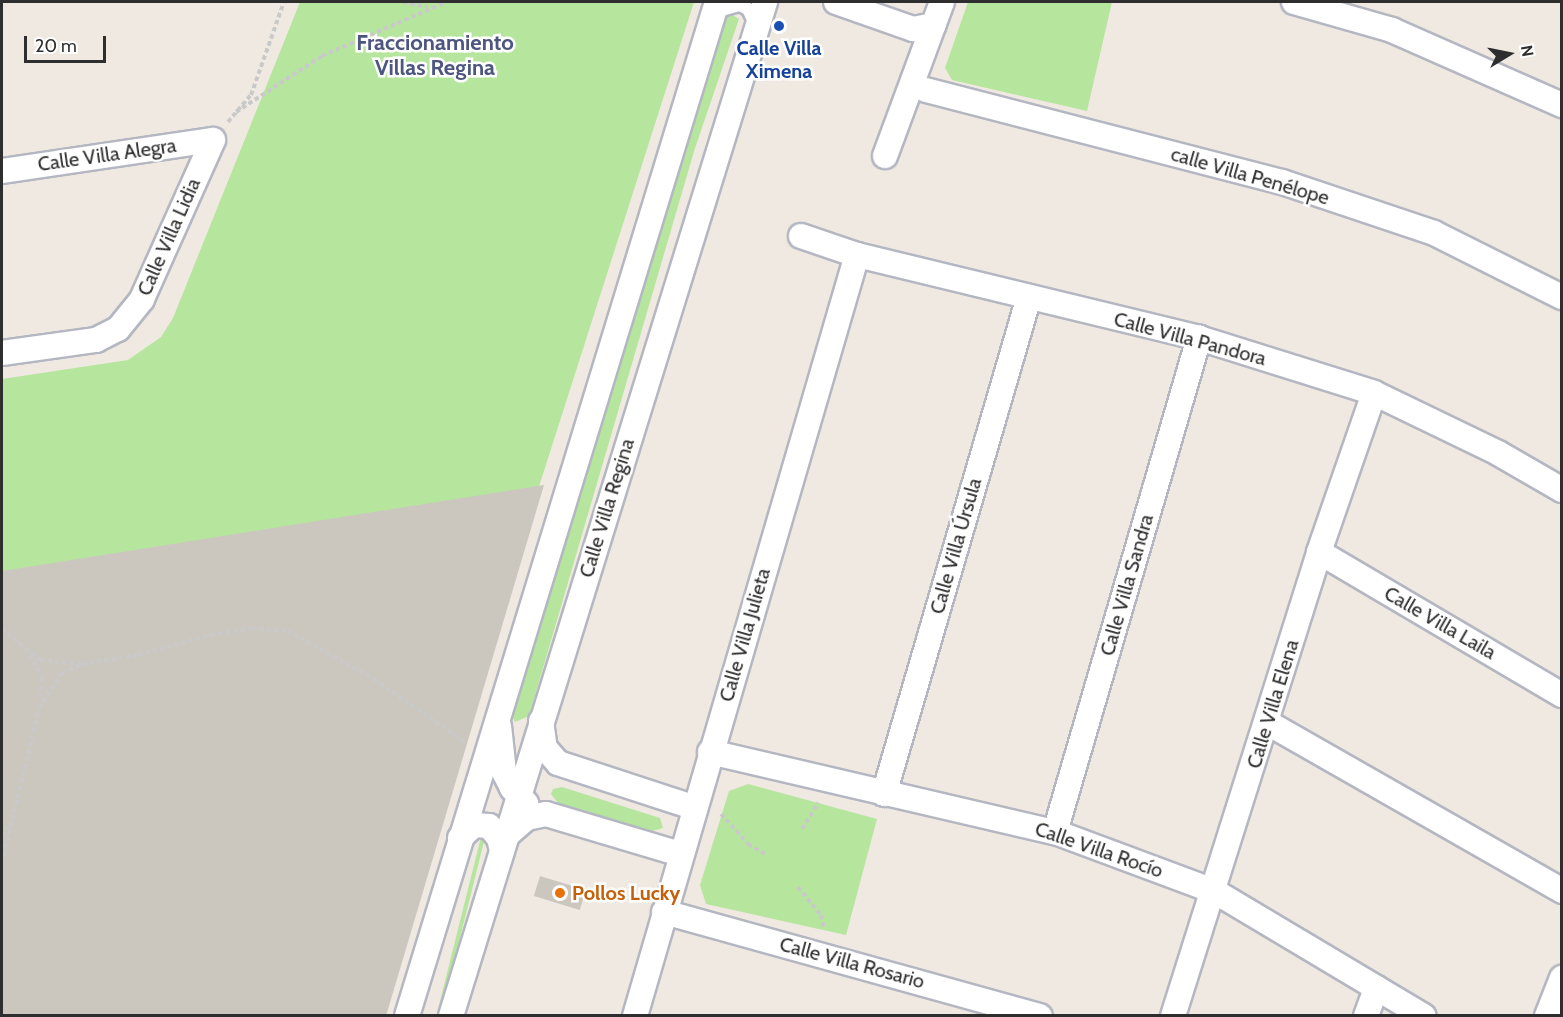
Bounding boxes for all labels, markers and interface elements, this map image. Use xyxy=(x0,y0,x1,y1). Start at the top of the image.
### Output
marker: Calle Villa Ximena xyxy=(772,19,786,33)
scale bar xyxy=(27,24,110,62)
north arrow xyxy=(1479,24,1539,84)
district label: Fraccionamiento Villas Regina xyxy=(356,29,514,80)
text: 20 m xyxy=(35,35,77,57)
place label: Calle Villa Ximena xyxy=(737,36,821,83)
text: N xyxy=(1517,44,1538,58)
street label: Calle Villa Alegra xyxy=(36,133,178,177)
street label: calle Villa Penélope xyxy=(1168,142,1332,210)
street label: Calle Villa Lidia xyxy=(132,175,206,299)
street label: Calle Villa Pandora xyxy=(1111,307,1269,371)
street label: Calle Villa Regina xyxy=(574,436,640,580)
street label: Calle Villa Úrsula xyxy=(925,475,987,617)
street label: Calle Villa Sandra xyxy=(1095,511,1159,659)
street label: Calle Villa Julieta xyxy=(714,565,776,705)
street label: Calle Villa Laila xyxy=(1380,581,1500,665)
street label: Calle Villa Elena xyxy=(1242,637,1304,771)
street label: Calle Villa Rocío xyxy=(1032,817,1166,883)
place label: Pollos Lucky xyxy=(572,881,680,905)
marker: Pollos Lucky xyxy=(553,886,567,900)
street label: Calle Villa Rosario xyxy=(777,932,927,994)

